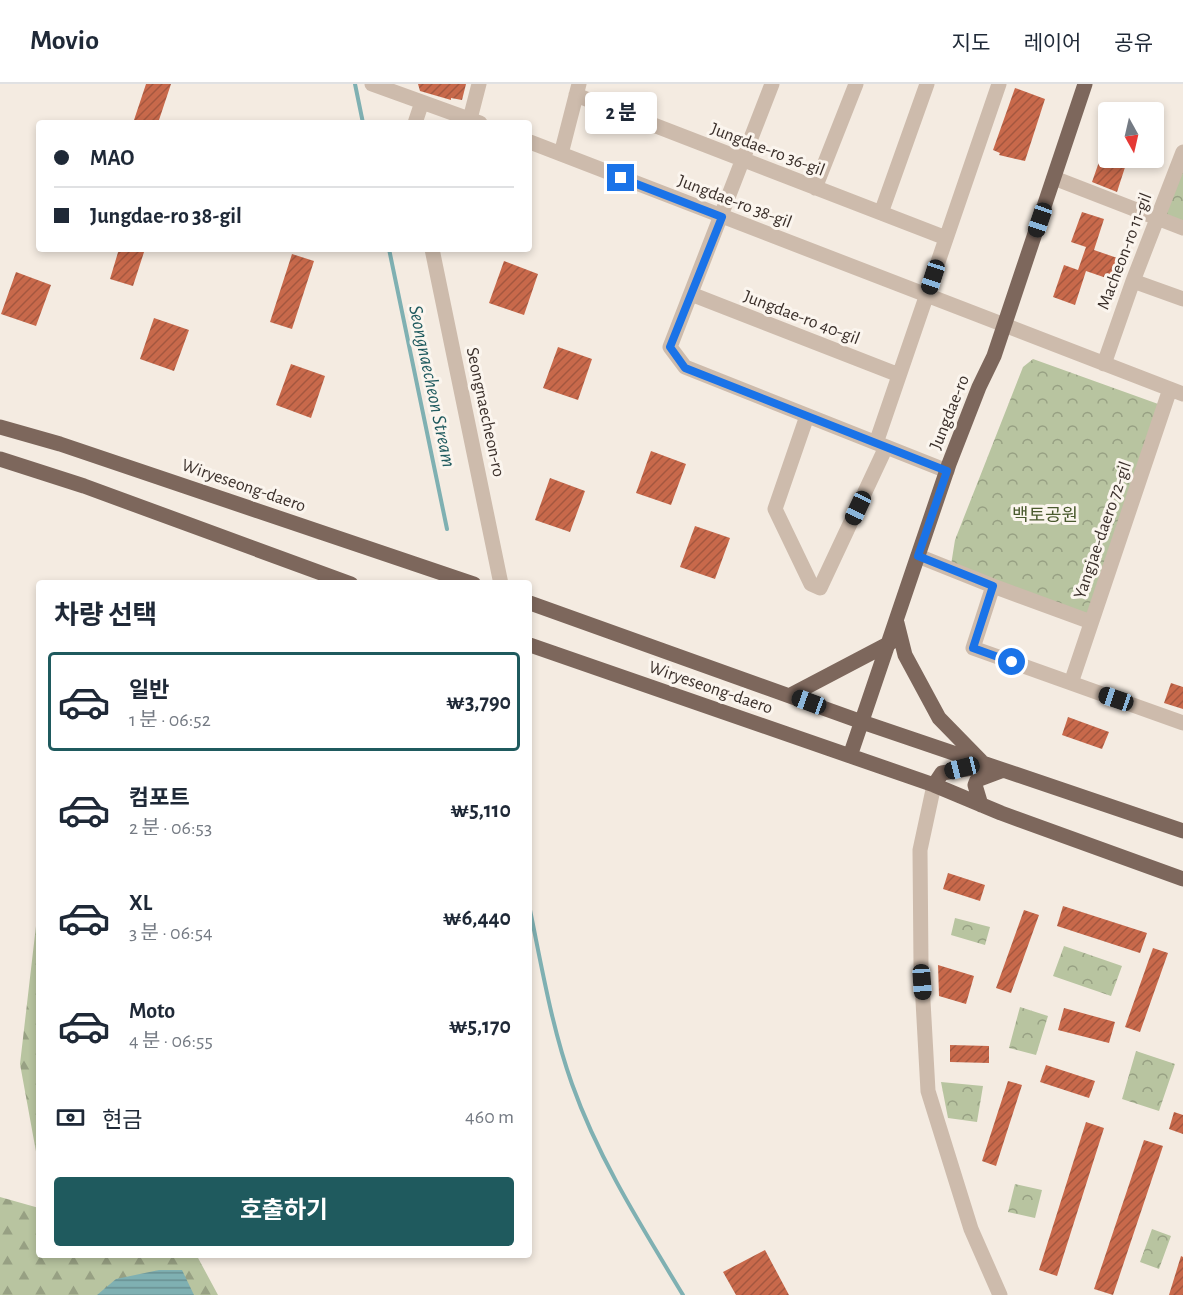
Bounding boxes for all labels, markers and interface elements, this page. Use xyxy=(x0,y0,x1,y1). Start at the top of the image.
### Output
text: Movio xyxy=(30,27,99,55)
text: 지도 xyxy=(952,33,990,54)
text: 레이어 xyxy=(1023,33,1081,54)
text: 공유 xyxy=(1114,33,1153,54)
callout: 2 분 xyxy=(585,91,657,133)
north arrow xyxy=(1098,102,1164,168)
map controls xyxy=(1098,102,1164,168)
text: 2 분 xyxy=(606,103,636,123)
street label: Jungdae-ro 36-gil xyxy=(708,120,827,180)
text: MAO xyxy=(90,147,135,169)
route end xyxy=(607,164,634,191)
street label: Jungdae-ro 38-gil xyxy=(675,172,794,232)
street label: Macheon-ro 11-gil xyxy=(1094,190,1155,312)
car xyxy=(1026,200,1054,240)
text: Jungdae-ro 38-gil xyxy=(90,205,242,227)
car xyxy=(919,257,947,297)
street label: Jungdae-ro 40-gil xyxy=(741,288,862,348)
water label: Seongnaecheon Stream xyxy=(405,303,459,469)
street label: Seongnaecheon-ro xyxy=(463,346,508,479)
street label: Jungdae-ro xyxy=(927,372,973,452)
street label: Wiryeseong-daero xyxy=(179,456,308,516)
street label: Yangjae-daero 72-gil xyxy=(1071,459,1135,601)
car xyxy=(842,488,874,528)
park label: 백토공원 xyxy=(1012,505,1078,525)
text: 차량 선택 xyxy=(54,602,157,629)
route start xyxy=(998,648,1025,675)
street label: Wiryeseong-daero xyxy=(646,658,775,718)
icon: car xyxy=(57,675,111,729)
text: 일반 xyxy=(129,679,169,701)
car xyxy=(1096,685,1136,713)
car xyxy=(789,687,829,717)
text: ₩3,790 xyxy=(446,691,511,713)
text: 1 분 · 06:52 xyxy=(129,710,211,730)
car xyxy=(942,755,982,781)
icon: car xyxy=(57,783,111,837)
text: 컴포트 xyxy=(129,787,190,809)
text: ₩5,110 xyxy=(450,799,511,821)
text: 2 분 · 06:53 xyxy=(129,818,212,838)
icon: car xyxy=(57,891,111,945)
text: XL xyxy=(129,892,152,914)
text: ₩6,440 xyxy=(443,907,511,929)
text: 3 분 · 06:54 xyxy=(129,923,213,943)
car xyxy=(912,963,932,1001)
icon: car xyxy=(57,999,111,1053)
text: Moto xyxy=(129,1000,175,1022)
text: ₩5,170 xyxy=(449,1015,511,1037)
text: 4 분 · 06:55 xyxy=(129,1031,213,1051)
icon: cash xyxy=(54,1101,87,1134)
text: 460 m xyxy=(465,1107,514,1127)
text: 현금 xyxy=(102,1109,142,1131)
button: 호출하기 xyxy=(54,1177,514,1246)

